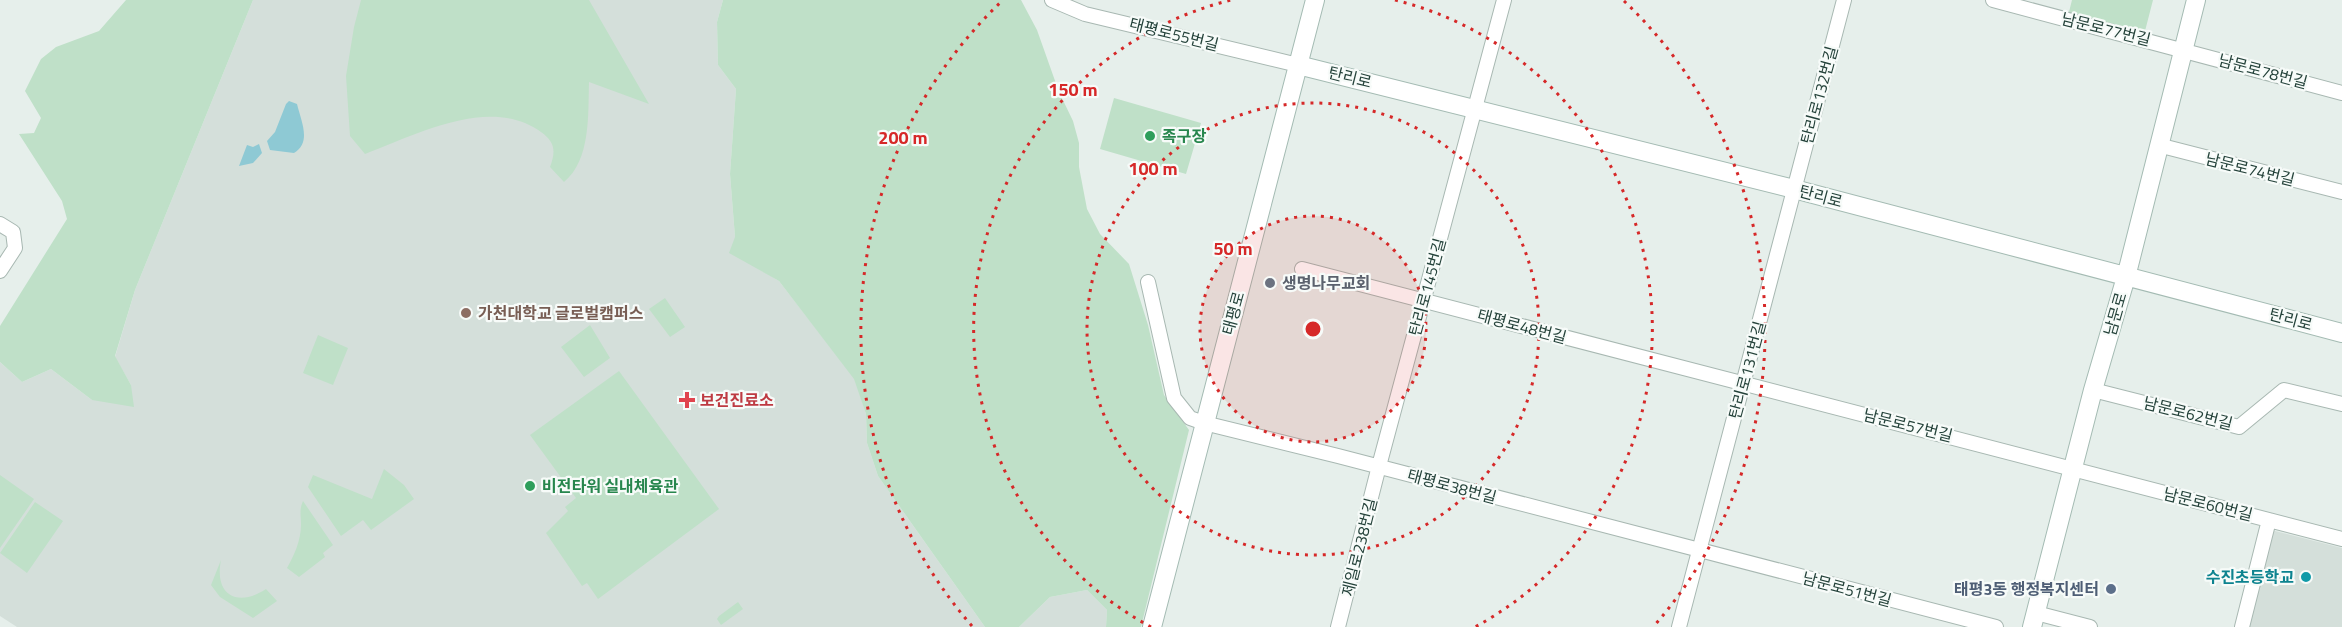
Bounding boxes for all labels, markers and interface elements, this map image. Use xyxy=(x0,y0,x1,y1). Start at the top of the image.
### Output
street label: 남문로77번길 xyxy=(2059,6,2153,52)
street label: 태평로55번길 xyxy=(1127,11,1221,57)
street label: 탄리로132번길 xyxy=(1794,43,1844,147)
street label: 남문로78번길 xyxy=(2216,48,2310,94)
street label: 탄리로 xyxy=(1326,60,1375,94)
text: 150 m xyxy=(1048,76,1098,103)
text: 200 m xyxy=(878,124,928,151)
place label: 족구장 xyxy=(1162,124,1206,148)
marker: 족구장 xyxy=(1143,129,1157,143)
street label: 남문로74번길 xyxy=(2203,146,2297,192)
text: 100 m xyxy=(1128,155,1178,182)
street label: 탄리로 xyxy=(1797,179,1846,213)
text: 50 m xyxy=(1213,235,1253,262)
street label: 탄리로145번길 xyxy=(1402,235,1452,339)
place label: 생명나무교회 xyxy=(1282,271,1370,295)
marker: 생명나무교회 xyxy=(1263,276,1277,290)
street label: 태평로 xyxy=(1216,288,1250,337)
street label: 남문로 xyxy=(2097,289,2133,339)
place label: 가천대학교 글로벌캠퍼스 xyxy=(478,301,644,325)
street label: 탄리로 xyxy=(2267,302,2316,336)
street label: 태평로48번길 xyxy=(1475,303,1569,349)
marker: 가천대학교 글로벌캠퍼스 xyxy=(459,306,473,320)
street label: 탄리로131번길 xyxy=(1722,318,1772,422)
centre of rings xyxy=(1303,319,1323,339)
place label: 보건진료소 xyxy=(700,388,774,412)
street label: 남문로62번길 xyxy=(2141,390,2235,436)
marker: 보건진료소 xyxy=(678,391,696,409)
street label: 남문로57번길 xyxy=(1861,402,1955,448)
street label: 태평로38번길 xyxy=(1405,463,1499,509)
place label: 비전타워 실내체육관 xyxy=(542,474,678,498)
marker: 비전타워 실내체육관 xyxy=(523,479,537,493)
street label: 남문로60번길 xyxy=(2161,481,2255,527)
street label: 제일로238번길 xyxy=(1335,495,1383,599)
place label: 수진초등학교 xyxy=(2206,565,2294,589)
street label: 남문로51번길 xyxy=(1800,566,1894,612)
marker: 수진초등학교 xyxy=(2299,570,2313,584)
place label: 태평3동 행정복지센터 xyxy=(1954,577,2099,601)
marker: 태평3동 행정복지센터 xyxy=(2104,582,2118,596)

